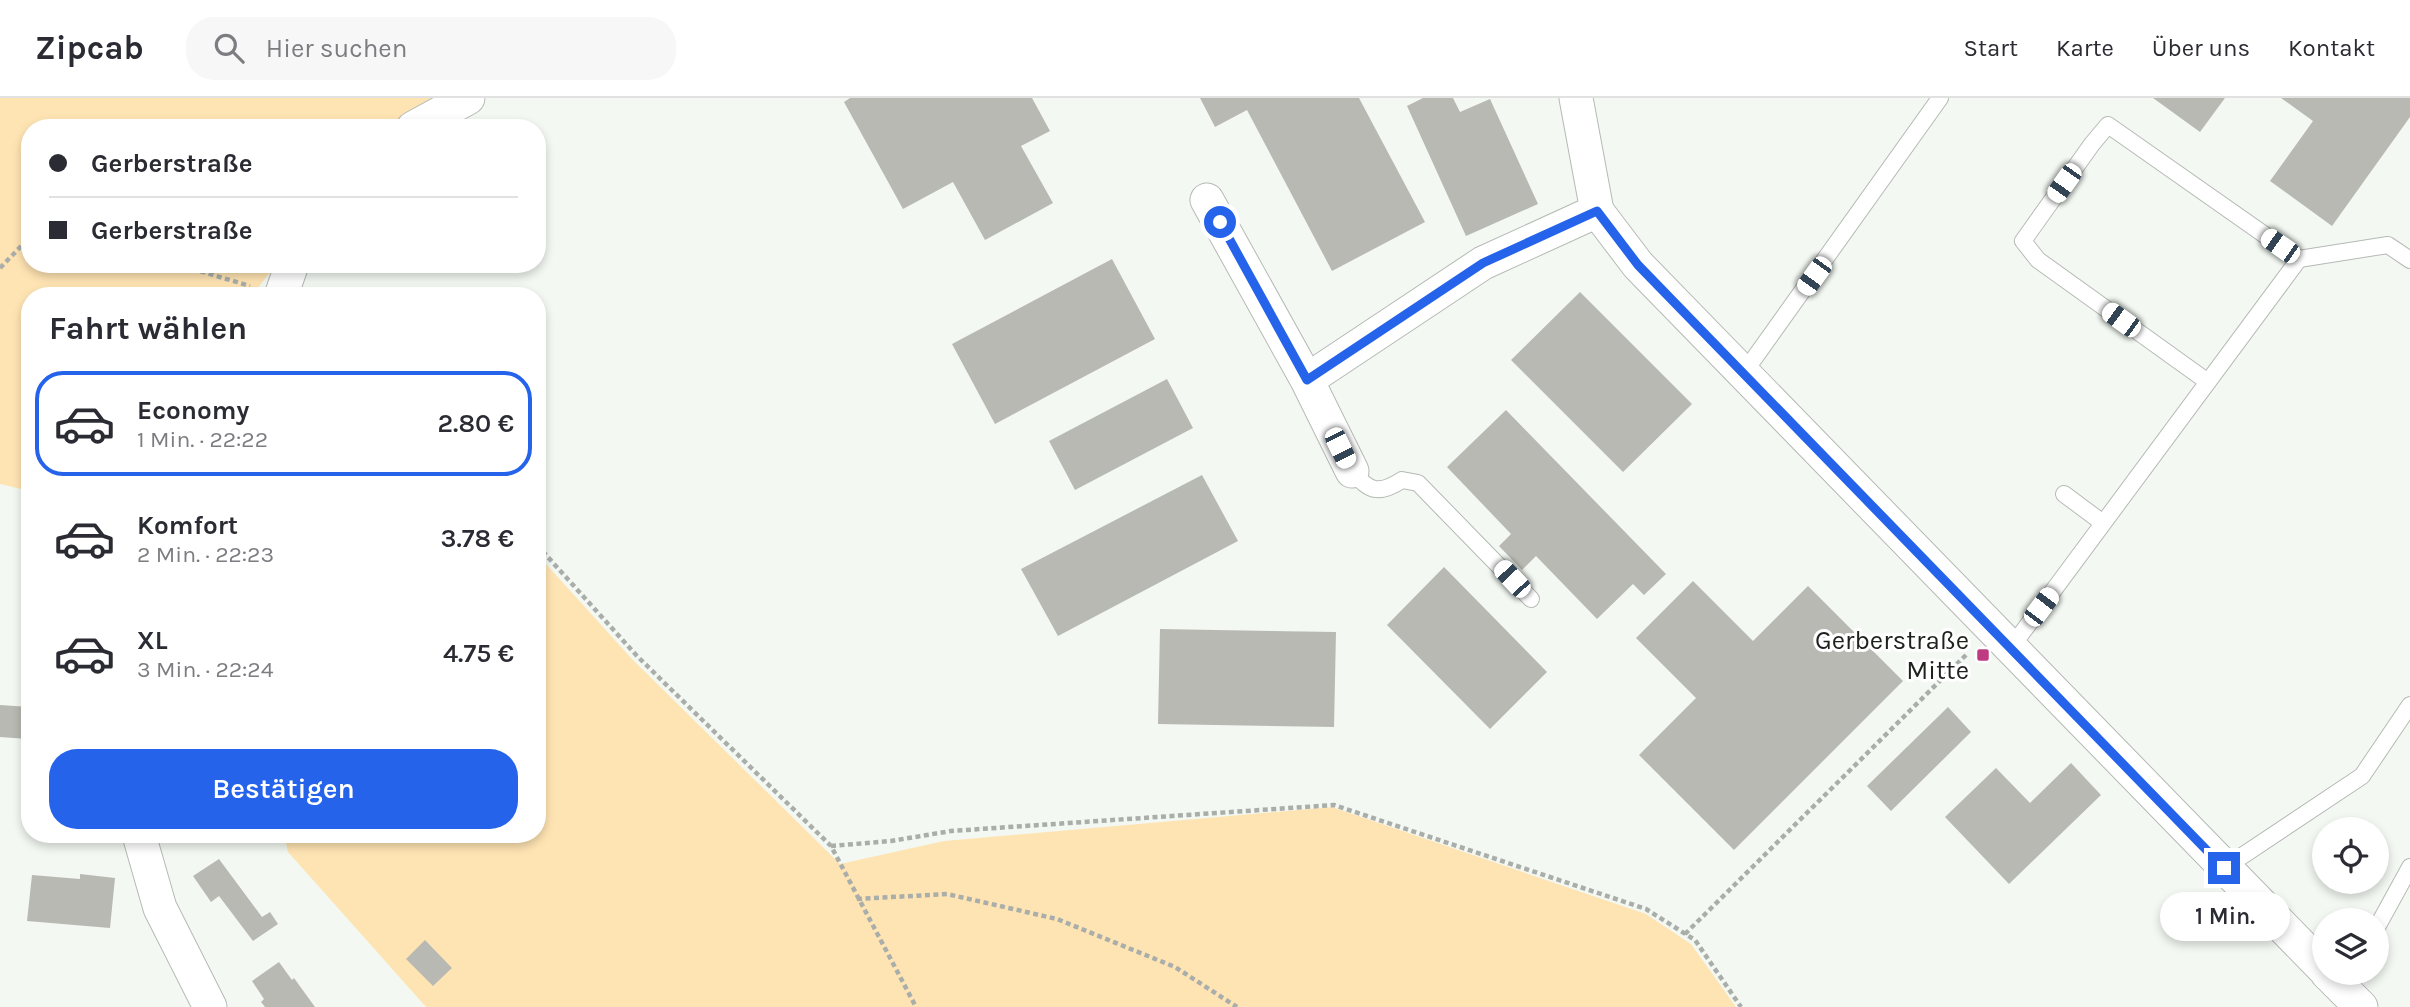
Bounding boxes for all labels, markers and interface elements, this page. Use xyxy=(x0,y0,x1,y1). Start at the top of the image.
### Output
search box xyxy=(186,17,676,80)
text: Zipcab xyxy=(35,29,144,67)
icon: search xyxy=(210,29,248,67)
text: Hier suchen xyxy=(266,33,407,64)
text: Start xyxy=(1964,34,2018,62)
text: Karte xyxy=(2056,34,2114,62)
text: Über uns xyxy=(2152,34,2250,62)
text: Kontakt xyxy=(2288,34,2375,62)
text: Gerberstraße xyxy=(91,148,253,179)
car xyxy=(2044,160,2085,206)
route start xyxy=(1204,206,1236,238)
text: Gerberstraße xyxy=(91,215,253,246)
car xyxy=(2257,225,2304,267)
car xyxy=(1794,253,1835,299)
car xyxy=(2098,299,2145,341)
text: Fahrt wählen xyxy=(49,310,247,347)
icon: car xyxy=(53,392,116,455)
text: Economy xyxy=(137,395,249,426)
text: 2.80 € xyxy=(438,408,514,439)
car xyxy=(1322,425,1359,471)
text: 1 Min. · 22:22 xyxy=(137,426,268,453)
icon: car xyxy=(53,507,116,570)
text: Komfort xyxy=(137,510,238,541)
text: 3.78 € xyxy=(441,523,514,554)
text: 2 Min. · 22:23 xyxy=(137,541,274,568)
car xyxy=(1490,556,1535,602)
car xyxy=(2020,584,2063,630)
icon: car xyxy=(53,622,116,685)
text: XL xyxy=(137,625,168,656)
place label: Gerberstraße Mitte xyxy=(1815,625,1969,686)
text: 4.75 € xyxy=(443,638,514,669)
marker: Gerberstraße Mitte xyxy=(1975,647,1991,663)
text: 3 Min. · 22:24 xyxy=(137,656,274,683)
button: Bestätigen xyxy=(49,749,518,829)
map controls xyxy=(2312,817,2389,985)
button: locate xyxy=(2312,817,2389,894)
route end xyxy=(2208,852,2240,884)
callout: 1 Min. xyxy=(2159,892,2289,942)
text: 1 Min. xyxy=(2195,903,2255,930)
button: layers xyxy=(2312,908,2389,985)

